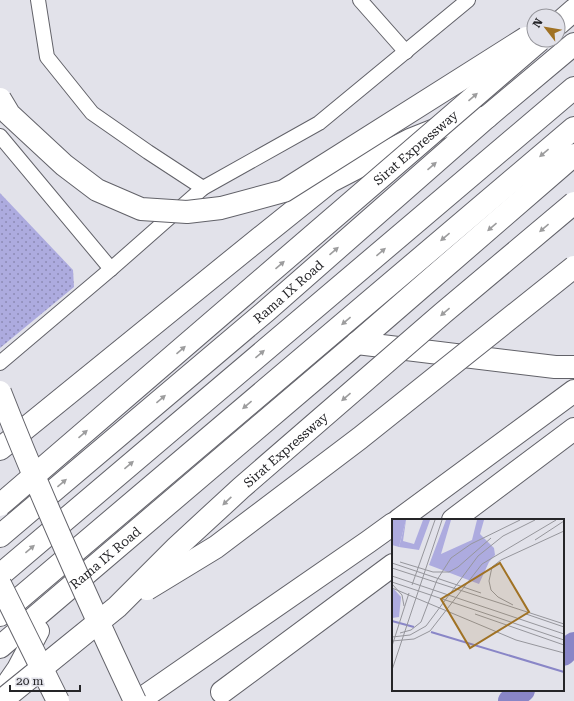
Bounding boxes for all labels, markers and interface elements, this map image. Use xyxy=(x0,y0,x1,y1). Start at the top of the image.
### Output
north arrow xyxy=(526,8,566,48)
text: N xyxy=(530,16,546,30)
one-way arrow xyxy=(468,93,479,102)
street label: Sirat Expressway xyxy=(370,107,461,188)
one-way arrow xyxy=(539,148,550,157)
one-way arrow xyxy=(427,161,437,170)
one-way arrow xyxy=(486,222,497,231)
one-way arrow xyxy=(539,224,550,233)
one-way arrow xyxy=(440,232,450,241)
one-way arrow xyxy=(329,246,339,256)
one-way arrow xyxy=(375,247,386,256)
street label: Rama IX Road xyxy=(250,256,327,326)
one-way arrow xyxy=(274,260,285,269)
one-way arrow xyxy=(439,307,450,316)
one-way arrow xyxy=(341,316,351,326)
one-way arrow xyxy=(176,345,187,354)
one-way arrow xyxy=(255,349,265,359)
one-way arrow xyxy=(341,392,352,401)
one-way arrow xyxy=(156,395,166,404)
one-way arrow xyxy=(242,401,252,410)
street label: Sirat Expressway xyxy=(240,409,331,490)
one-way arrow xyxy=(77,430,88,439)
one-way arrow xyxy=(124,461,134,470)
one-way arrow xyxy=(56,479,67,488)
one-way arrow xyxy=(222,496,232,505)
inset map xyxy=(392,519,564,691)
street label: Rama IX Road xyxy=(67,523,144,592)
one-way arrow xyxy=(24,545,35,554)
scale bar xyxy=(10,667,80,693)
text: 20 m xyxy=(16,674,43,688)

